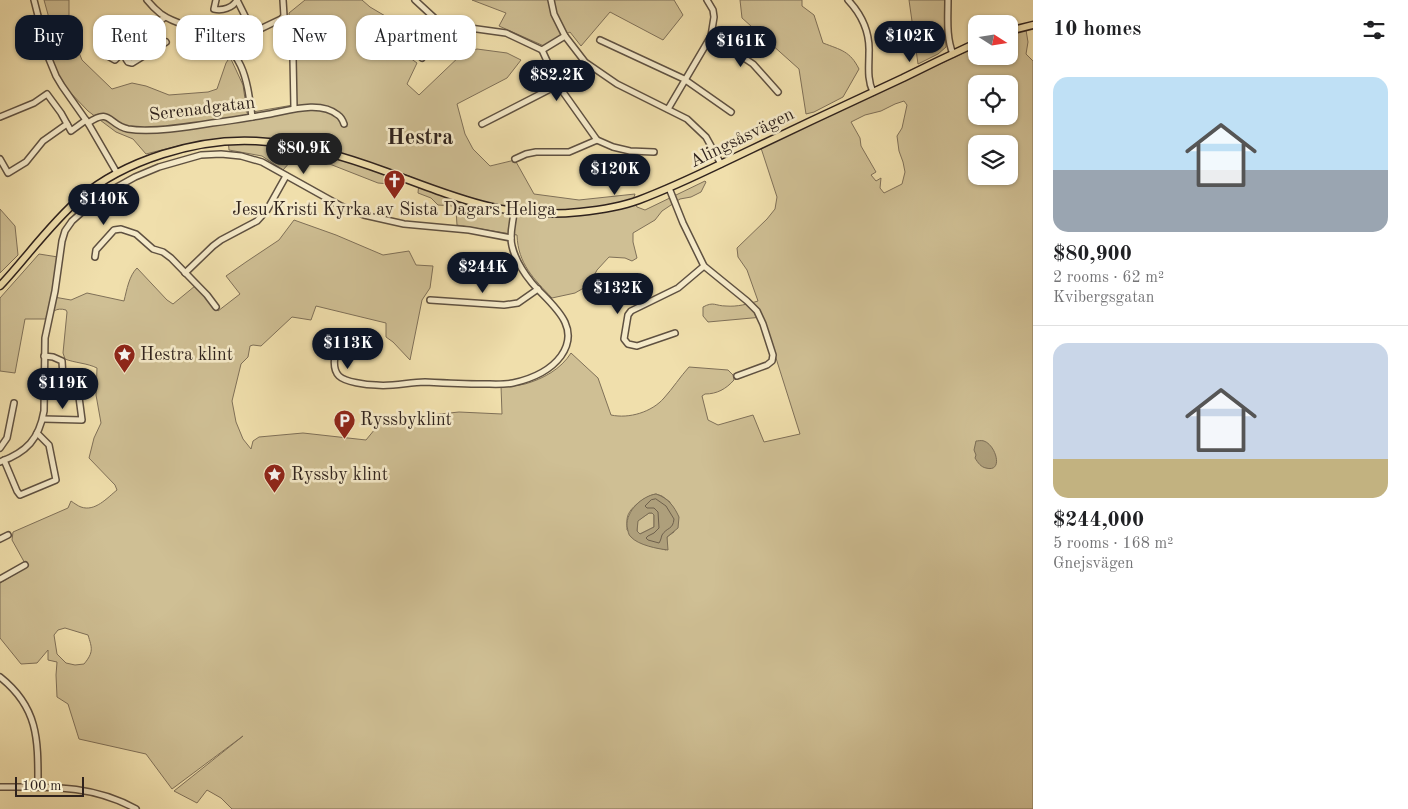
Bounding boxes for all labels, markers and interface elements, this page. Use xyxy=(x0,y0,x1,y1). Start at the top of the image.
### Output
chip: Buy xyxy=(15,15,83,60)
chip: Rent xyxy=(93,15,166,60)
chip: Filters xyxy=(176,15,263,60)
chip: New xyxy=(273,15,346,60)
chip: Apartment xyxy=(356,15,476,60)
north arrow xyxy=(968,15,1018,65)
map controls xyxy=(968,15,1018,185)
icon: filters xyxy=(1360,16,1388,44)
text: 10 homes xyxy=(1053,19,1141,40)
pin: $102K xyxy=(875,20,945,63)
pin: $161K xyxy=(706,26,776,68)
text: $102K xyxy=(885,29,935,45)
text: $161K xyxy=(716,34,766,50)
pin: $82.2K xyxy=(516,59,598,102)
text: $82.2K xyxy=(530,68,584,84)
button: locate xyxy=(968,75,1018,125)
street label: Serenadgatan xyxy=(148,94,256,124)
street label: Alingsåsvägen xyxy=(687,105,797,171)
icon: home xyxy=(1176,110,1266,200)
district label: Hestra xyxy=(387,127,453,149)
pin: $80.9K xyxy=(263,132,345,175)
button: layers xyxy=(968,135,1018,185)
text: $80.9K xyxy=(277,141,331,157)
pin: $120K xyxy=(580,154,650,196)
text: $120K xyxy=(590,162,640,178)
church icon: Jesu Kristi Kyrka av Sista Dagars Heliga xyxy=(382,168,406,199)
pin: $140K xyxy=(69,184,139,226)
text: $140K xyxy=(79,192,129,208)
place label: Jesu Kristi Kyrka av Sista Dagars Heliga xyxy=(232,201,556,219)
text: $80,900 xyxy=(1053,244,1132,265)
pin: $244K xyxy=(448,252,518,294)
text: $244K xyxy=(458,260,508,276)
text: 2 rooms · 62 m² xyxy=(1053,270,1164,286)
pin: $132K xyxy=(583,272,653,315)
text: $132K xyxy=(593,281,643,297)
text: Kvibergsgatan xyxy=(1053,290,1154,306)
pin: $113K xyxy=(313,328,383,370)
text: $113K xyxy=(323,336,373,352)
place icon: Hestra klint xyxy=(112,343,136,374)
place label: Hestra klint xyxy=(140,346,233,364)
pin: $119K xyxy=(28,368,98,410)
icon: home xyxy=(1176,375,1266,465)
text: $119K xyxy=(38,376,88,392)
parking icon: Ryssbyklint xyxy=(332,408,356,439)
place label: Ryssbyklint xyxy=(360,411,452,429)
place icon: Ryssby klint xyxy=(263,463,287,494)
place label: Ryssby klint xyxy=(291,466,388,484)
text: $244,000 xyxy=(1053,510,1144,531)
text: 5 rooms · 168 m² xyxy=(1053,536,1173,552)
text: Gnejsvägen xyxy=(1053,556,1134,572)
scale bar xyxy=(15,774,84,797)
text: 100 m xyxy=(22,779,61,793)

